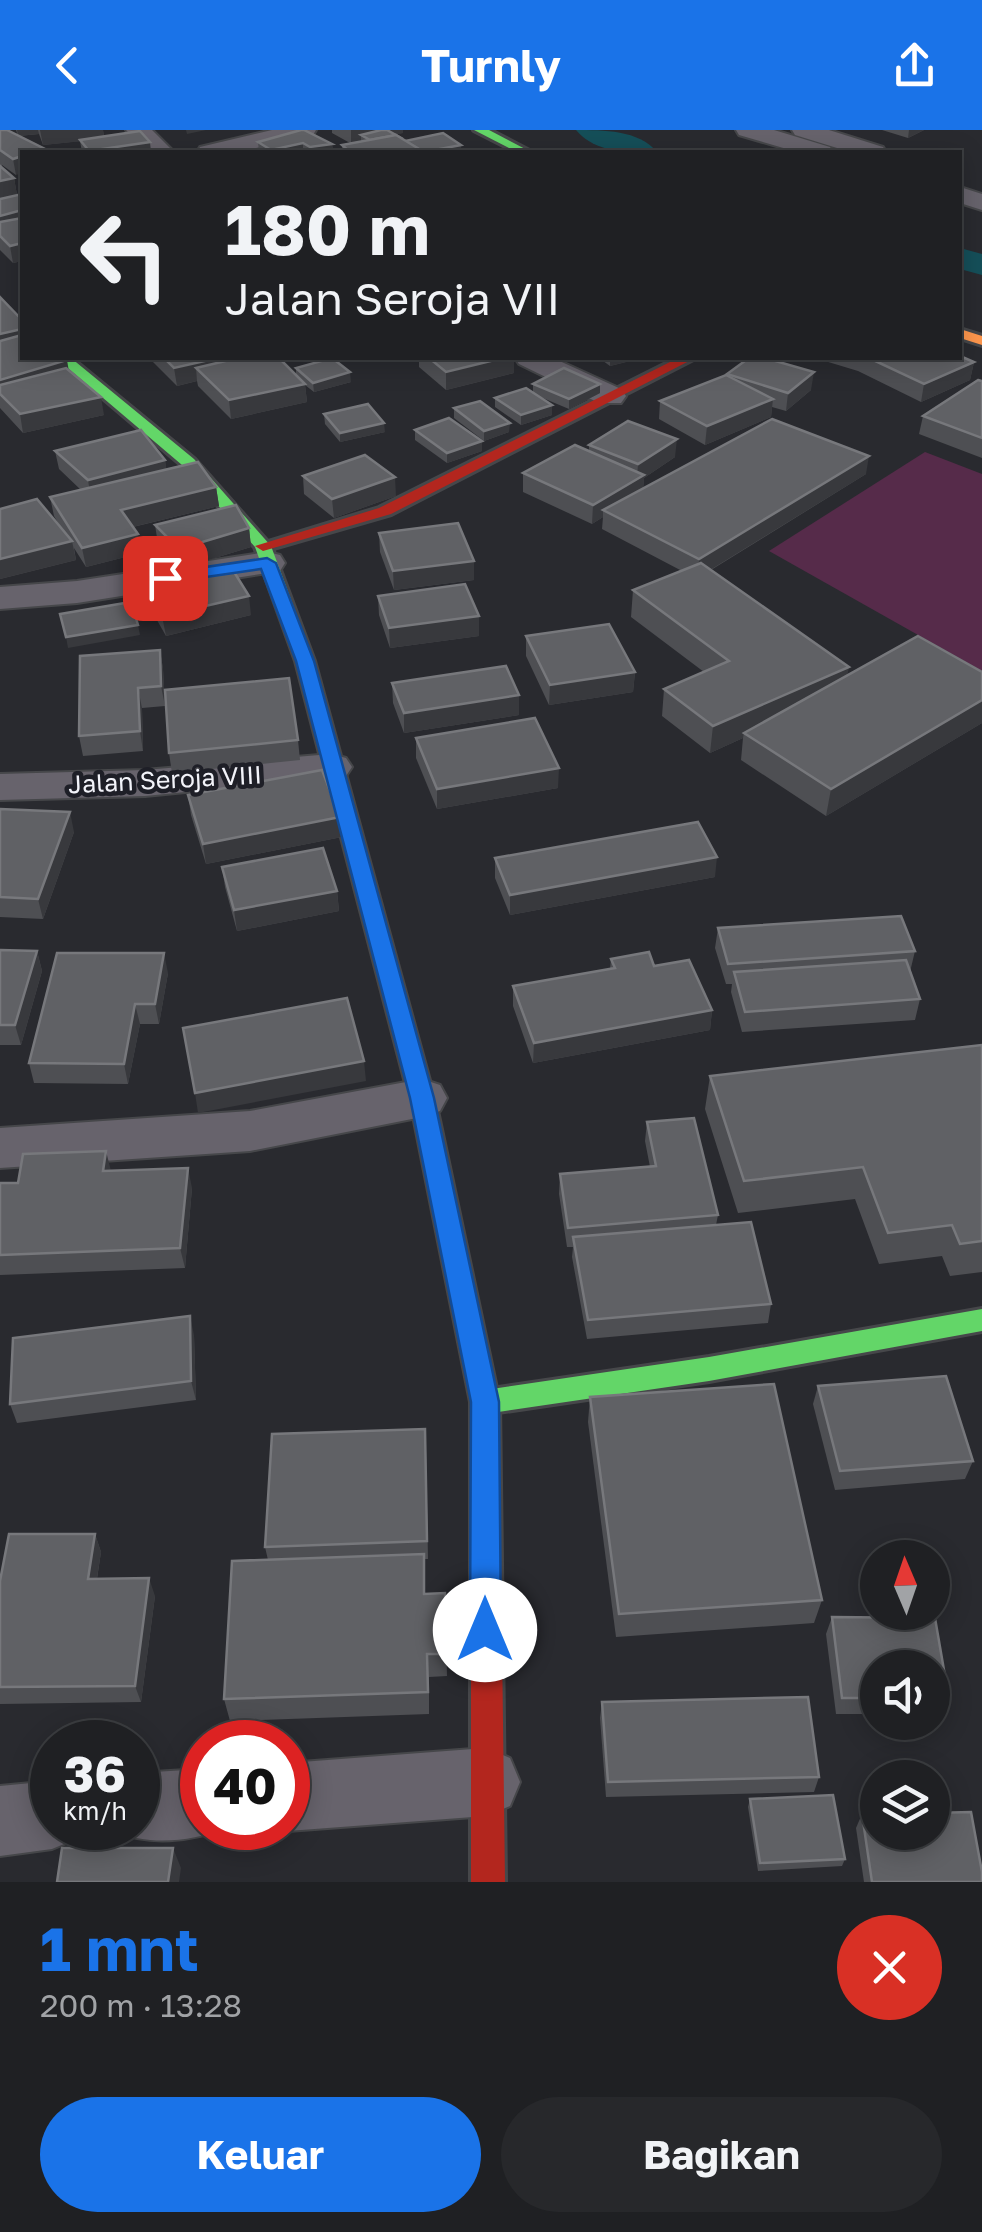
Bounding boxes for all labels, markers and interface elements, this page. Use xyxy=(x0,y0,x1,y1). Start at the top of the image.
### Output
icon: back xyxy=(40,38,95,93)
text: Turnly xyxy=(421,38,561,92)
icon: share xyxy=(887,38,942,93)
text: 180 m xyxy=(225,186,430,270)
icon: left xyxy=(60,190,190,320)
text: Jalan Seroja VII xyxy=(225,271,560,325)
pin xyxy=(123,536,208,621)
icon: arrive xyxy=(138,551,193,606)
street label: Jalan Seroja VIII xyxy=(67,758,263,800)
north arrow xyxy=(860,1540,950,1630)
map controls xyxy=(860,1540,950,1850)
position arrow xyxy=(433,1578,537,1682)
button: sound xyxy=(860,1650,950,1740)
speed limit sign: 40 xyxy=(180,1720,310,1850)
text: 36 xyxy=(64,1743,126,1803)
button: layers xyxy=(860,1760,950,1850)
text: km/h xyxy=(63,1795,127,1826)
text: 1 mnt xyxy=(40,1912,199,1984)
button: close xyxy=(837,1915,942,2020)
text: 200 m · 13:28 xyxy=(40,1986,242,2024)
button: Keluar xyxy=(40,2097,481,2212)
button: Bagikan xyxy=(501,2097,942,2212)

